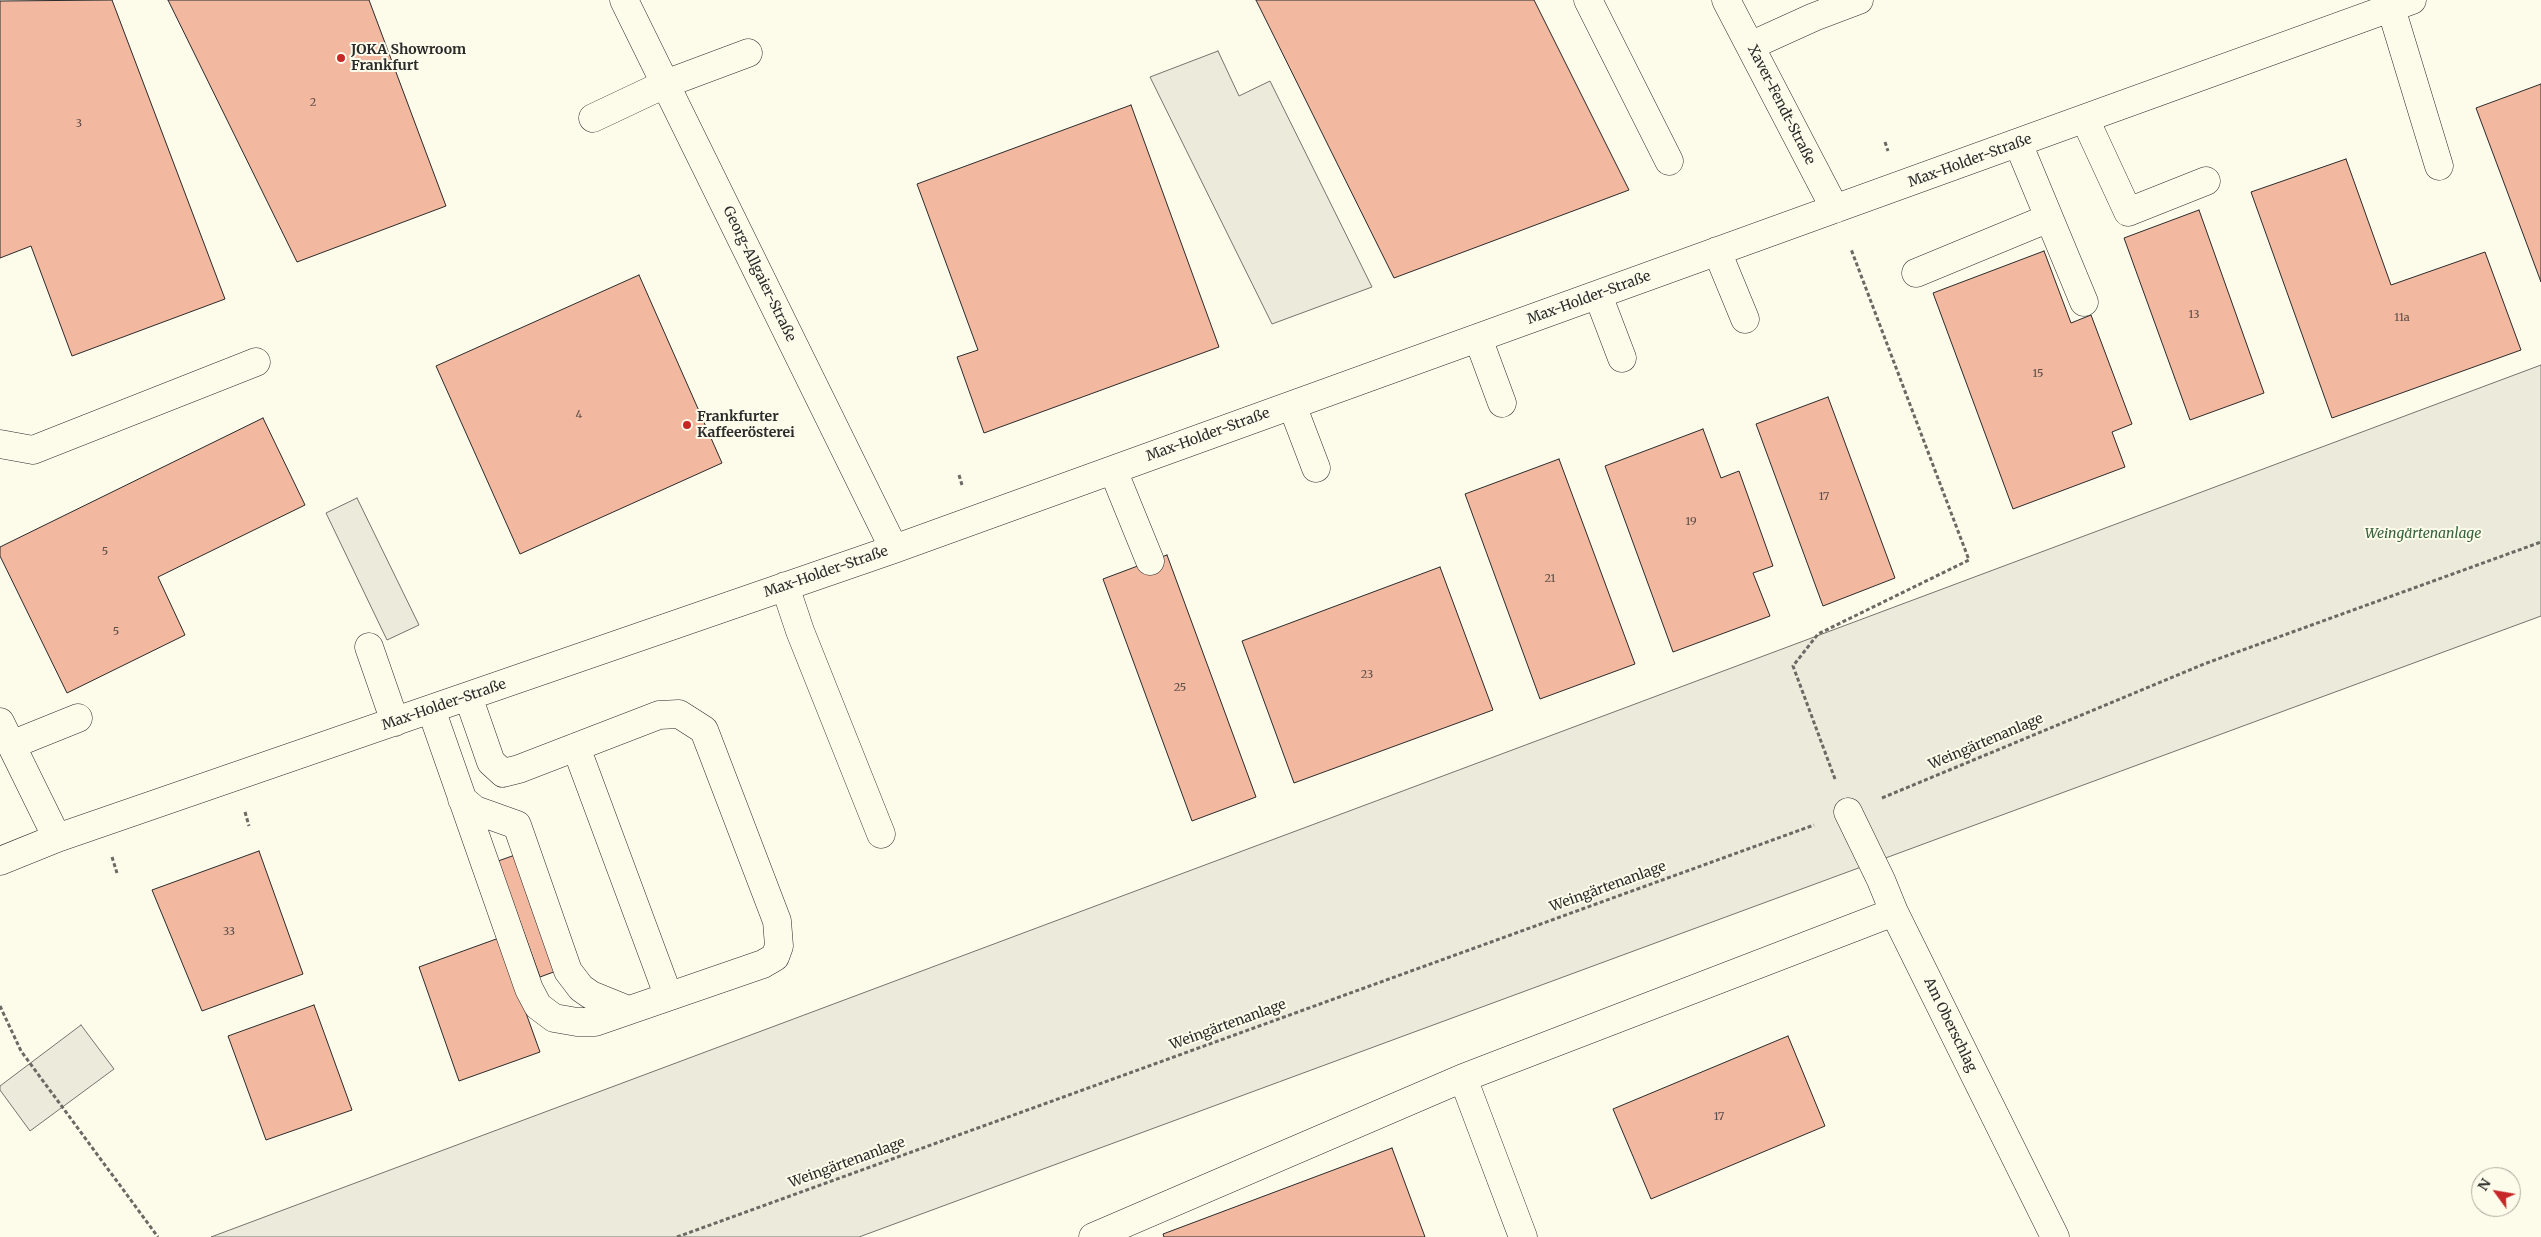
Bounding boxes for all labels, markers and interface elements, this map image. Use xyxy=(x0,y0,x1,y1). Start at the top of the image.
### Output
place label: JOKA Showroom Frankfurt xyxy=(351,42,466,74)
street label: Xaver-Fendt-Straße xyxy=(1744,42,1818,168)
marker: JOKA Showroom Frankfurt xyxy=(335,52,347,64)
house number: 2 xyxy=(310,96,316,110)
house number: 3 xyxy=(76,117,82,131)
street label: Max-Holder-Straße xyxy=(1906,131,2034,191)
street label: Georg-Allgaier-Straße xyxy=(719,204,799,344)
street label: Max-Holder-Straße xyxy=(1525,268,1653,328)
house number: 13 xyxy=(2189,308,2199,322)
house number: 11a xyxy=(2394,311,2410,325)
house number: 15 xyxy=(2032,367,2044,381)
street label: Max-Holder-Straße xyxy=(1144,405,1272,465)
house number: 4 xyxy=(576,408,582,422)
place label: Frankfurter Kaffeerösterei xyxy=(697,409,795,442)
marker: Frankfurter Kaffeerösterei xyxy=(681,419,693,431)
house number: 17 xyxy=(1819,490,1829,504)
house number: 19 xyxy=(1685,515,1697,529)
park label: Weingärtenanlage xyxy=(2365,526,2481,542)
street label: Max-Holder-Straße xyxy=(762,543,890,601)
house number: 5 xyxy=(102,545,108,559)
house number: 21 xyxy=(1544,572,1556,586)
house number: 5 xyxy=(113,625,119,639)
house number: 23 xyxy=(1361,668,1373,682)
street label: Max-Holder-Straße xyxy=(380,676,508,734)
house number: 25 xyxy=(1174,681,1186,695)
street label: Weingärtenanlage xyxy=(1926,710,2046,774)
street label: Weingärtenanlage xyxy=(1548,858,1668,916)
house number: 33 xyxy=(223,925,235,939)
street label: Am Oberschlag xyxy=(1920,975,1980,1075)
street label: Weingärtenanlage xyxy=(1168,996,1288,1054)
house number: 17 xyxy=(1714,1110,1724,1124)
street label: Weingärtenanlage xyxy=(787,1134,907,1192)
north arrow xyxy=(2471,1167,2521,1217)
text: N xyxy=(2474,1175,2495,1194)

